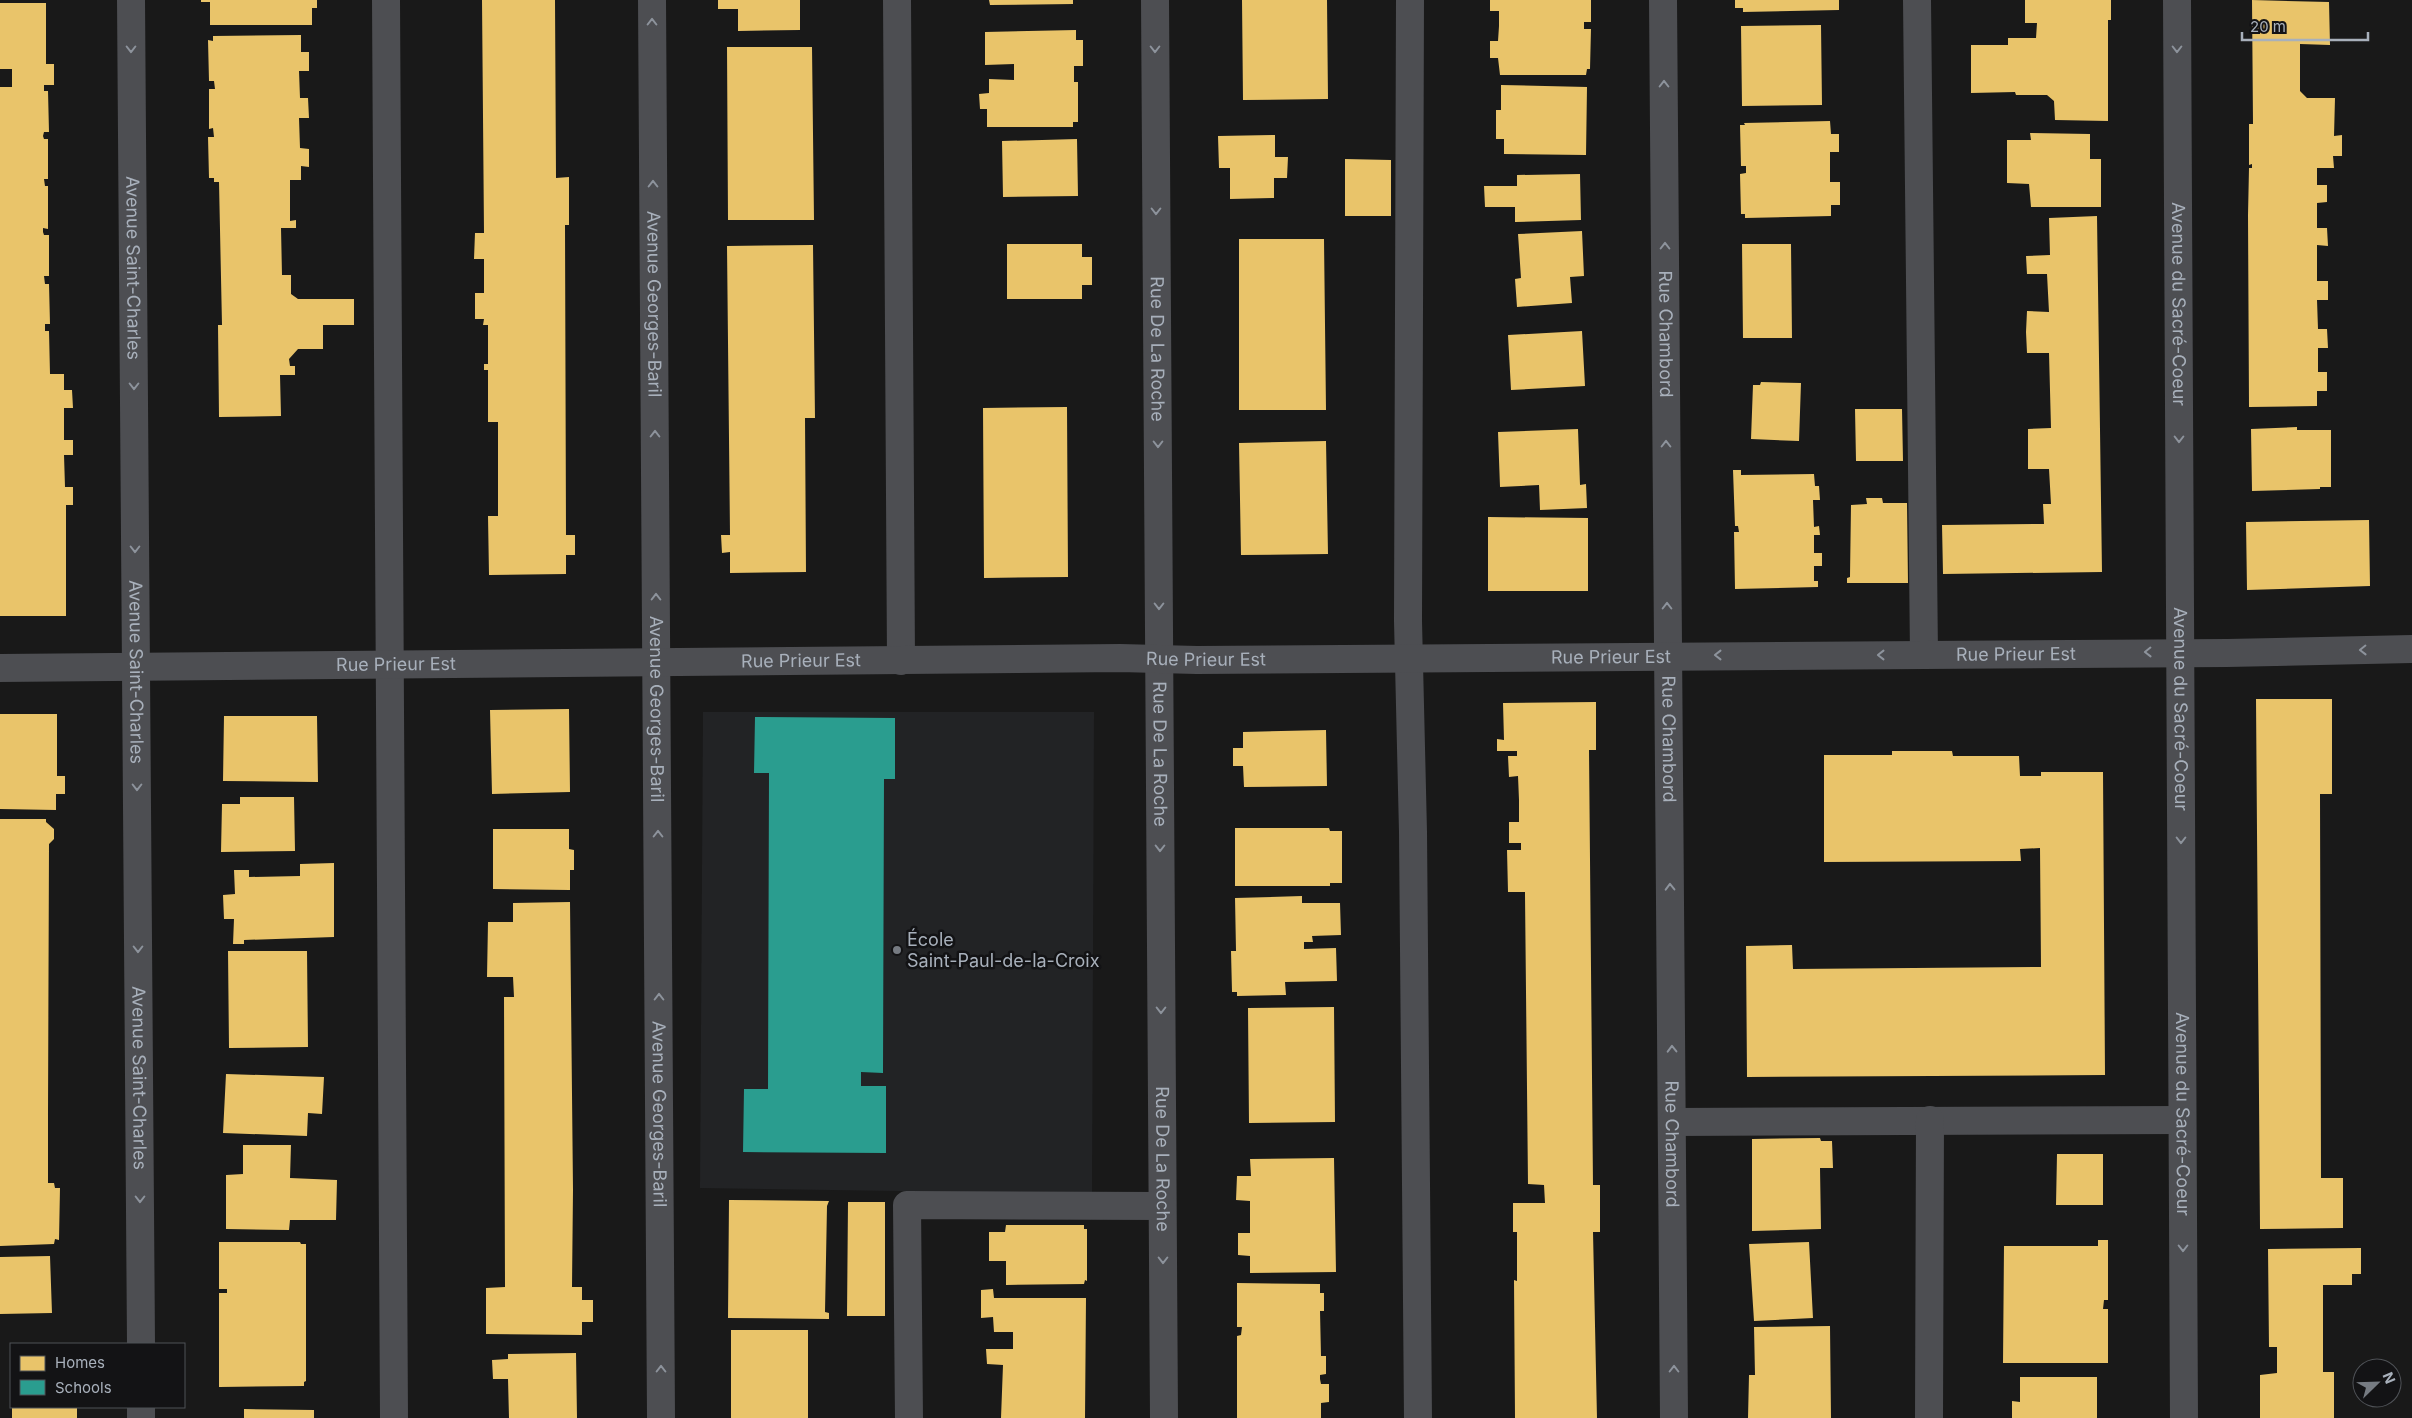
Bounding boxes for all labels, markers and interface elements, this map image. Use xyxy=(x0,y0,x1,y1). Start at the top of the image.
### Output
scale bar xyxy=(2242,10,2368,42)
one-way arrow xyxy=(647,17,657,25)
text: 20 m xyxy=(2250,17,2286,36)
one-way arrow xyxy=(126,45,136,53)
one-way arrow xyxy=(1150,45,1160,53)
one-way arrow xyxy=(2172,45,2182,53)
one-way arrow xyxy=(1658,79,1669,87)
street label: Avenue Saint-Charles xyxy=(122,176,145,360)
one-way arrow xyxy=(648,180,658,188)
street label: Avenue du Sacré-Coeur xyxy=(2168,202,2190,406)
one-way arrow xyxy=(1151,208,1161,215)
street label: Avenue Georges-Baril xyxy=(643,211,666,397)
one-way arrow xyxy=(1660,242,1670,250)
street label: Rue Chambord xyxy=(1655,270,1677,397)
street label: Rue De La Roche xyxy=(1147,276,1169,422)
one-way arrow xyxy=(129,382,139,390)
one-way arrow xyxy=(650,430,660,438)
one-way arrow xyxy=(2174,435,2184,443)
one-way arrow xyxy=(1661,439,1671,447)
one-way arrow xyxy=(1153,440,1163,448)
one-way arrow xyxy=(130,545,140,553)
street label: Avenue Saint-Charles xyxy=(125,580,148,764)
one-way arrow xyxy=(651,592,661,600)
one-way arrow xyxy=(1154,602,1164,610)
one-way arrow xyxy=(1662,602,1672,610)
street label: Avenue du Sacré-Coeur xyxy=(2170,607,2192,811)
street label: Avenue Georges-Baril xyxy=(646,616,668,802)
street label: Rue Prieur Est xyxy=(1956,643,2076,665)
one-way arrow xyxy=(2359,645,2367,655)
street label: Rue Prieur Est xyxy=(1551,646,1671,668)
one-way arrow xyxy=(2144,647,2152,657)
street label: Rue Prieur Est xyxy=(1146,648,1266,670)
street label: Rue Prieur Est xyxy=(741,649,861,671)
one-way arrow xyxy=(1714,650,1722,660)
one-way arrow xyxy=(1877,650,1884,660)
street label: Rue Prieur Est xyxy=(336,653,456,675)
street label: Rue Chambord xyxy=(1658,675,1680,802)
street label: Rue De La Roche xyxy=(1149,681,1171,827)
one-way arrow xyxy=(132,783,142,791)
one-way arrow xyxy=(653,830,663,838)
one-way arrow xyxy=(2176,837,2186,845)
one-way arrow xyxy=(1155,844,1165,852)
one-way arrow xyxy=(1665,883,1675,890)
place label: École Saint-Paul-de-la-Croix xyxy=(907,928,1100,971)
marker: École Saint-Paul-de-la-Croix xyxy=(891,944,903,956)
one-way arrow xyxy=(133,946,143,953)
street label: Avenue Saint-Charles xyxy=(128,986,151,1170)
one-way arrow xyxy=(653,993,664,1001)
one-way arrow xyxy=(1156,1007,1166,1015)
street label: Avenue du Sacré-Coeur xyxy=(2172,1012,2194,1216)
street label: Avenue Georges-Baril xyxy=(648,1021,671,1207)
one-way arrow xyxy=(1667,1045,1678,1053)
street label: Rue Chambord xyxy=(1661,1080,1683,1207)
street label: Rue De La Roche xyxy=(1152,1086,1174,1232)
one-way arrow xyxy=(135,1196,145,1203)
one-way arrow xyxy=(2178,1244,2188,1252)
one-way arrow xyxy=(1158,1257,1168,1265)
legend xyxy=(10,1343,185,1408)
text: Homes xyxy=(55,1353,105,1372)
north arrow xyxy=(2352,1358,2402,1408)
one-way arrow xyxy=(656,1365,666,1373)
one-way arrow xyxy=(1669,1365,1679,1373)
text: N xyxy=(2380,1369,2399,1386)
text: Schools xyxy=(55,1378,112,1397)

